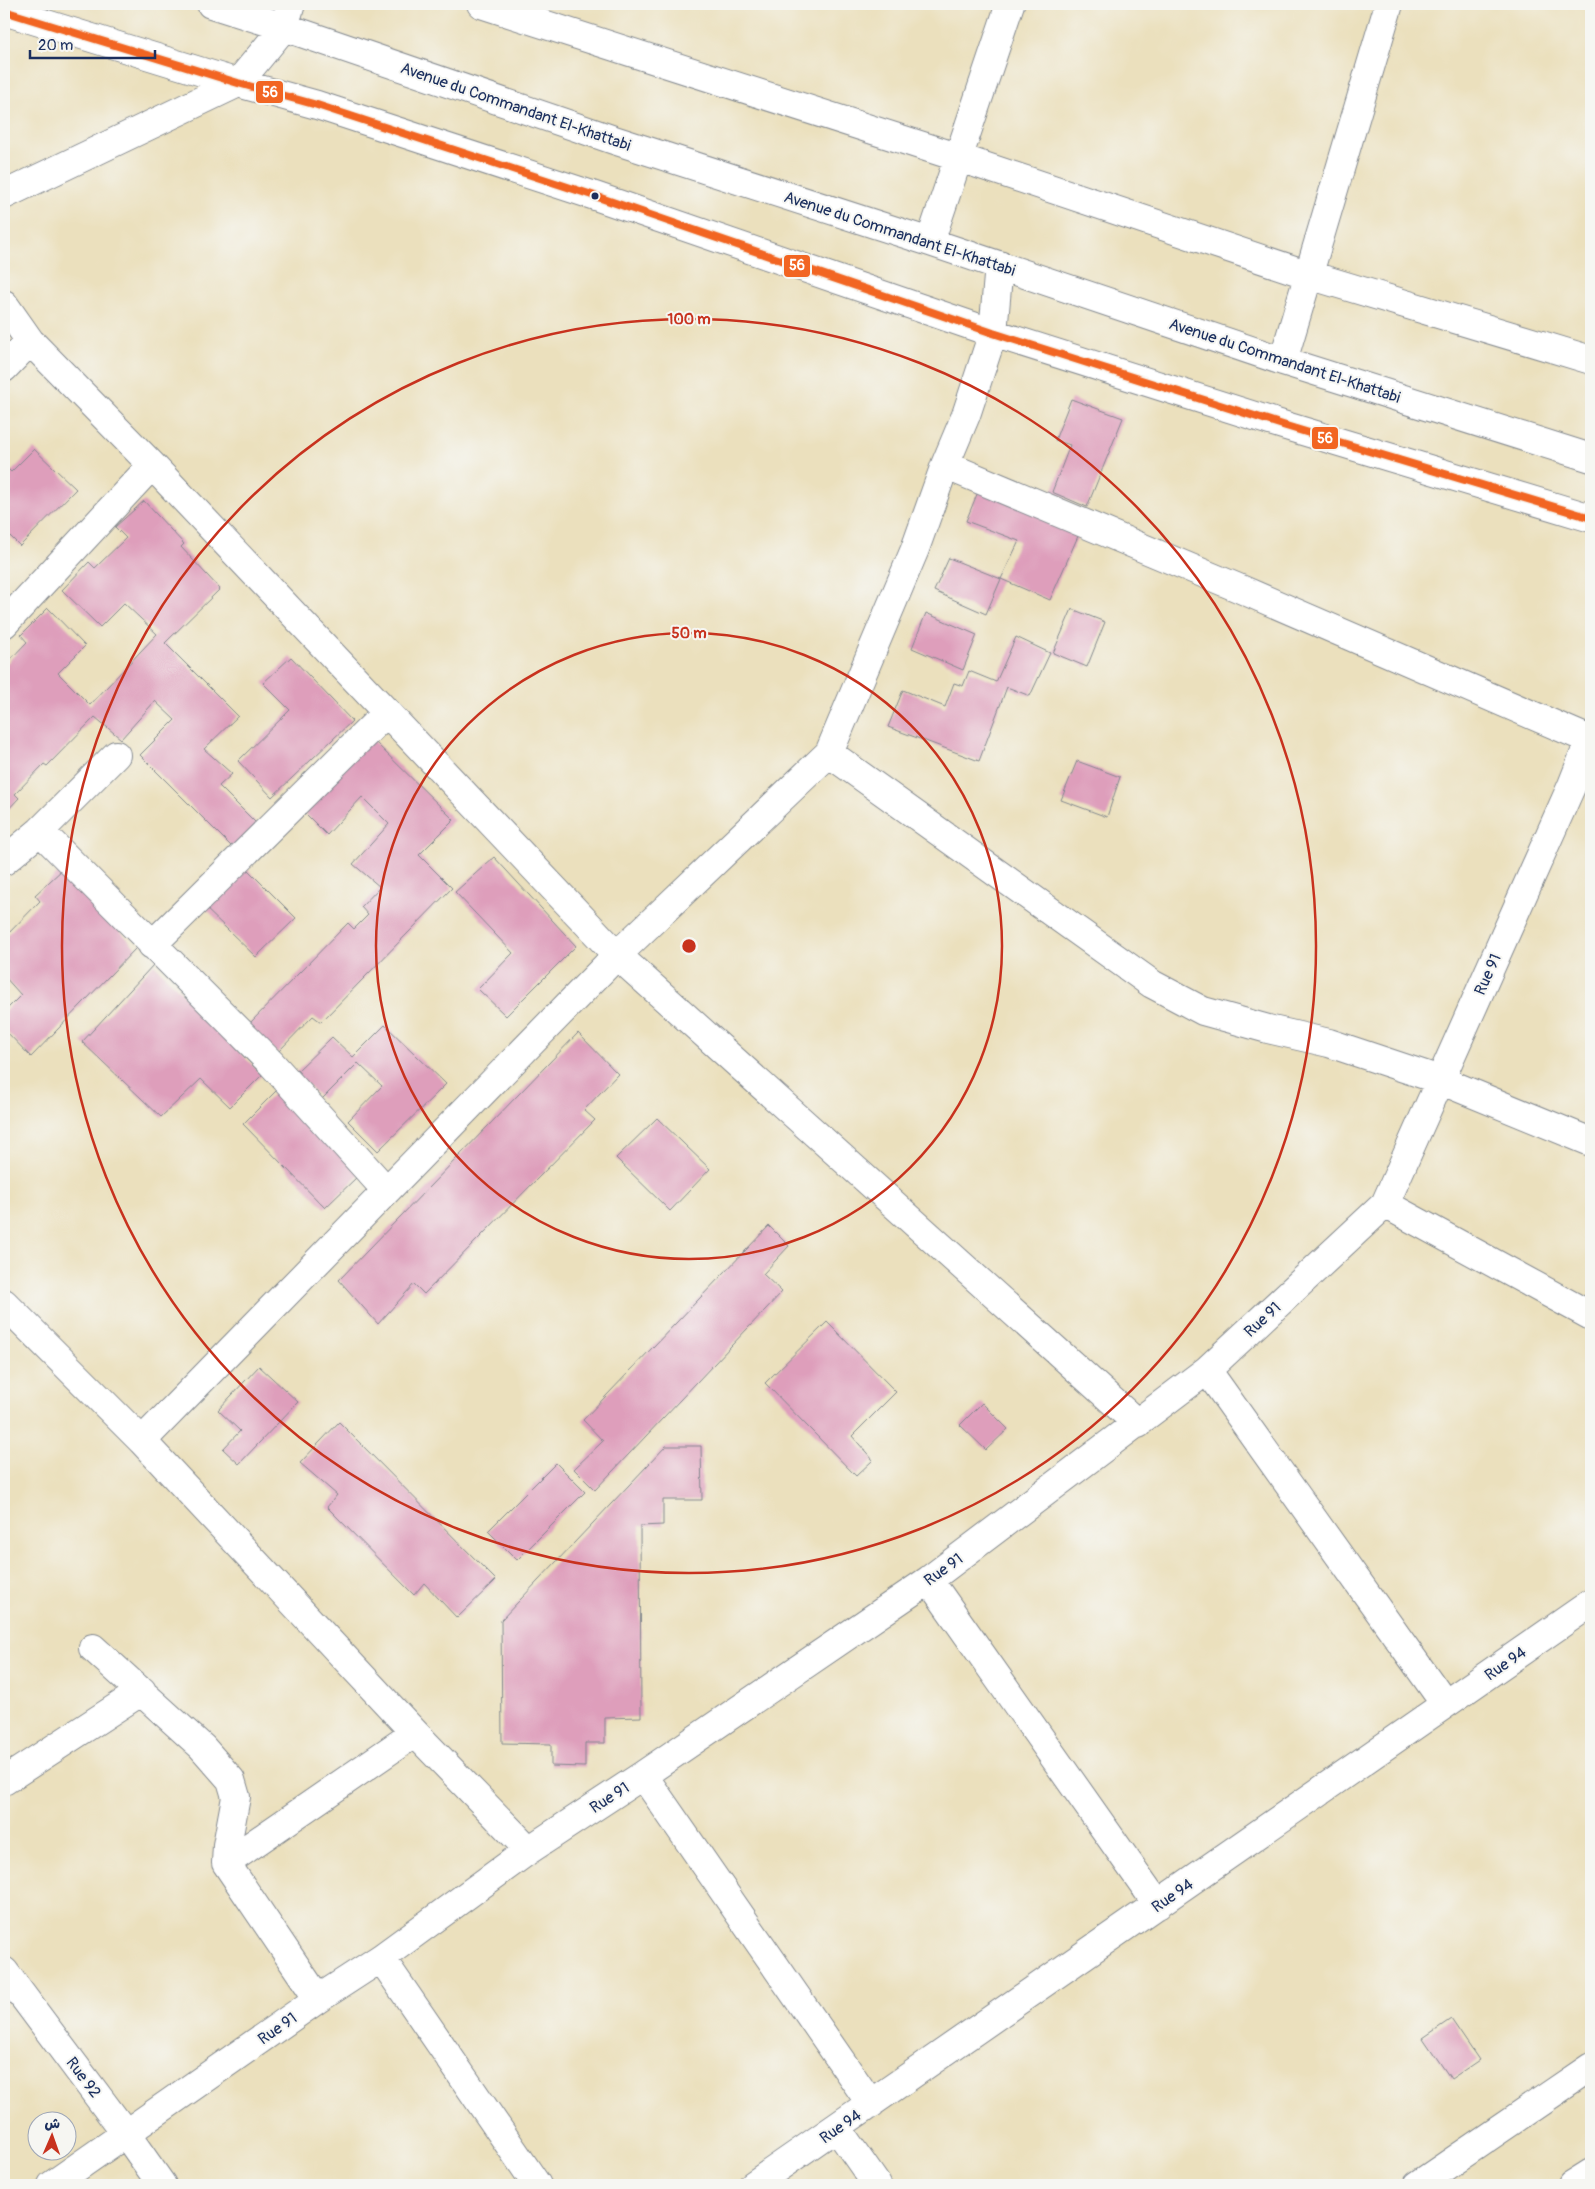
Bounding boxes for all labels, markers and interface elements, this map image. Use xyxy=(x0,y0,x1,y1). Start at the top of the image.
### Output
scale bar xyxy=(30,28,155,60)
text: 20 m xyxy=(38,36,73,55)
street label: Avenue du Commandant El-Khattabi xyxy=(398,58,634,156)
line badge: 56 xyxy=(255,80,284,104)
text: 56 xyxy=(262,84,278,101)
street label: Avenue du Commandant El-Khattabi xyxy=(781,187,1018,281)
unlabelled marker xyxy=(590,191,600,201)
line badge: 56 xyxy=(783,254,811,278)
text: 56 xyxy=(789,257,805,274)
text: 100 m xyxy=(668,310,710,329)
street label: Avenue du Commandant El-Khattabi xyxy=(1166,314,1403,408)
line badge: 56 xyxy=(1311,426,1339,450)
text: 56 xyxy=(1317,430,1333,447)
text: 50 m xyxy=(672,624,706,643)
centre of rings xyxy=(680,937,698,955)
street label: Rue 91 xyxy=(1470,951,1506,998)
street label: Rue 91 xyxy=(1240,1298,1285,1342)
street label: Rue 91 xyxy=(920,1549,967,1591)
street label: Rue 94 xyxy=(1481,1642,1530,1685)
street label: Rue 91 xyxy=(586,1778,633,1818)
street label: Rue 94 xyxy=(1148,1874,1197,1917)
street label: Rue 91 xyxy=(254,2008,301,2049)
street label: Rue 92 xyxy=(61,2053,105,2102)
street label: Rue 94 xyxy=(816,2105,865,2148)
north arrow xyxy=(28,2112,78,2162)
text: ش xyxy=(44,2115,60,2132)

